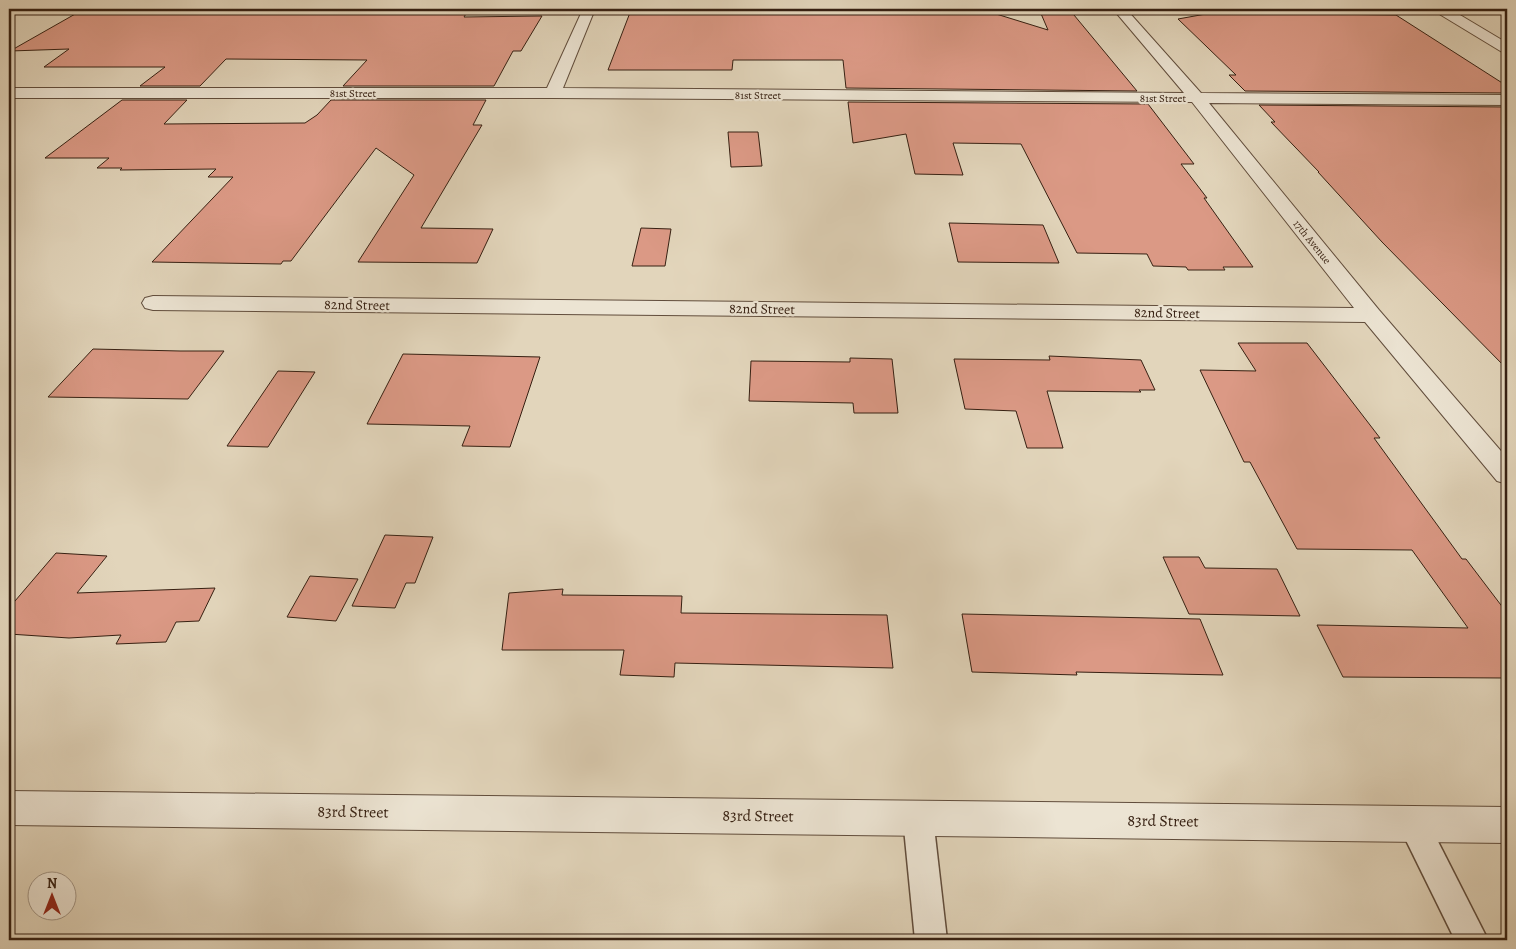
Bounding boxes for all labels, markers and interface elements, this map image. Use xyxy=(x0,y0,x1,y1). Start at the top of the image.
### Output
street label: 81st Street xyxy=(330,86,377,101)
street label: 81st Street xyxy=(735,88,782,103)
street label: 81st Street xyxy=(1140,91,1187,106)
street label: 17th Avenue xyxy=(1290,217,1334,267)
street label: 82nd Street xyxy=(324,295,390,315)
street label: 82nd Street xyxy=(729,299,795,319)
street label: 82nd Street xyxy=(1134,303,1200,323)
street label: 83rd Street xyxy=(317,800,389,824)
street label: 83rd Street xyxy=(722,804,794,828)
street label: 83rd Street xyxy=(1127,809,1199,833)
north arrow xyxy=(28,872,78,922)
text: N xyxy=(47,874,57,893)

